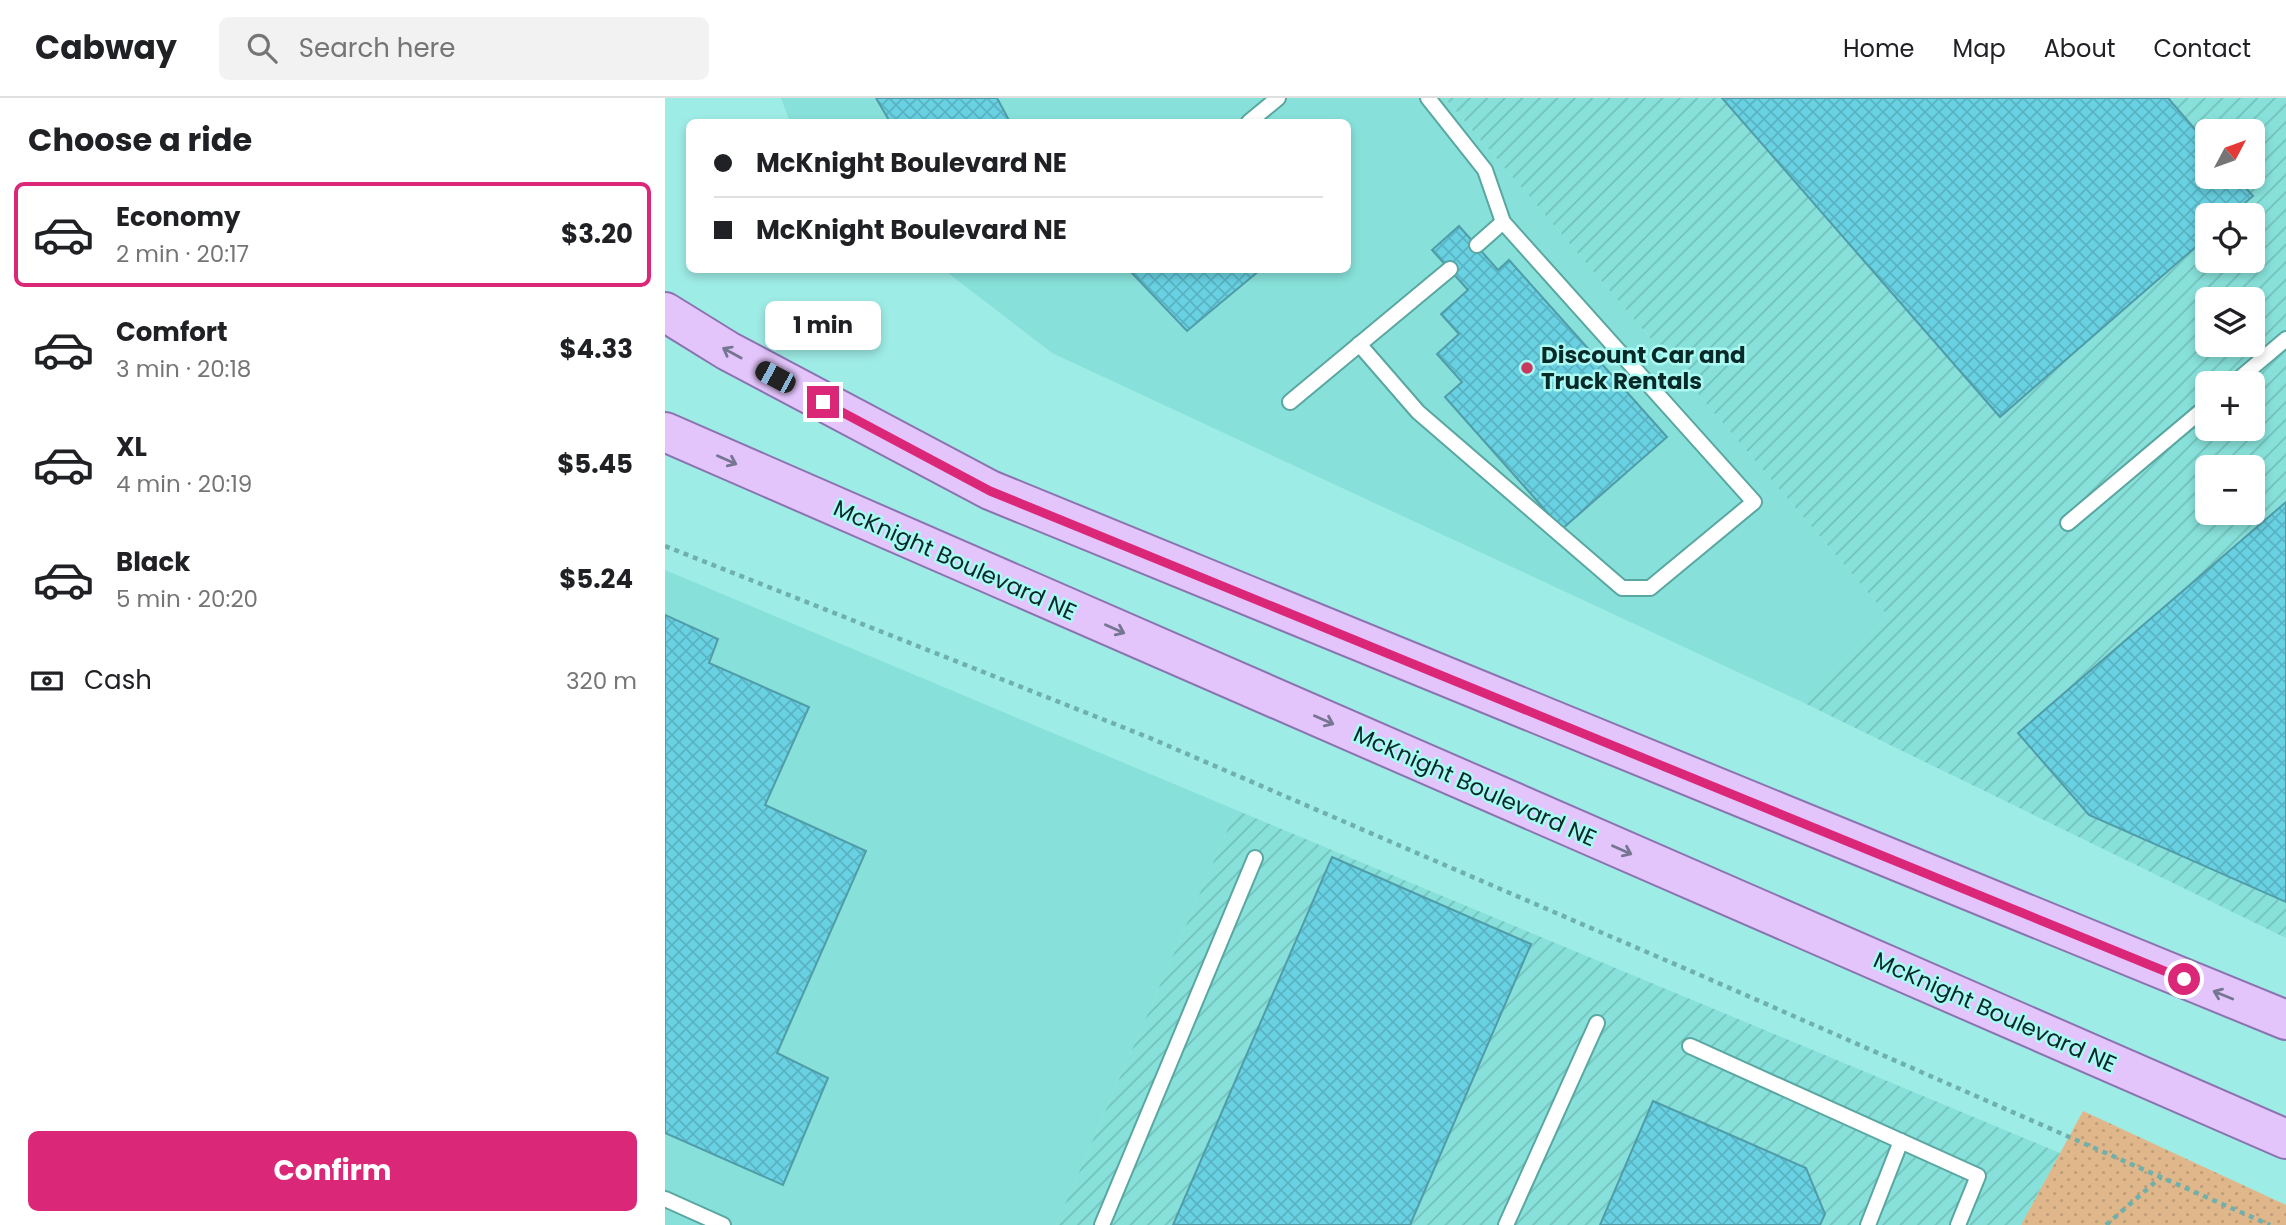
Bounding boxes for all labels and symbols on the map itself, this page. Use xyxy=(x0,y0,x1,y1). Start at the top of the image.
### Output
north arrow xyxy=(2195,119,2265,189)
callout: 1 min xyxy=(765,300,881,350)
place label: Discount Car and Truck Rentals xyxy=(1541,339,1746,397)
one-way arrow xyxy=(722,346,743,359)
car xyxy=(752,358,799,396)
marker: Discount Car and Truck Rentals xyxy=(1519,360,1535,376)
route end xyxy=(807,386,839,418)
one-way arrow xyxy=(716,454,737,467)
street label: McKnight Boulevard NE xyxy=(828,492,1082,628)
one-way arrow xyxy=(1104,624,1126,637)
one-way arrow xyxy=(1313,714,1334,727)
street label: McKnight Boulevard NE xyxy=(1348,718,1602,854)
one-way arrow xyxy=(1611,844,1633,857)
street label: McKnight Boulevard NE xyxy=(1868,944,2122,1080)
route start xyxy=(2168,963,2200,995)
one-way arrow xyxy=(2212,987,2234,1000)

